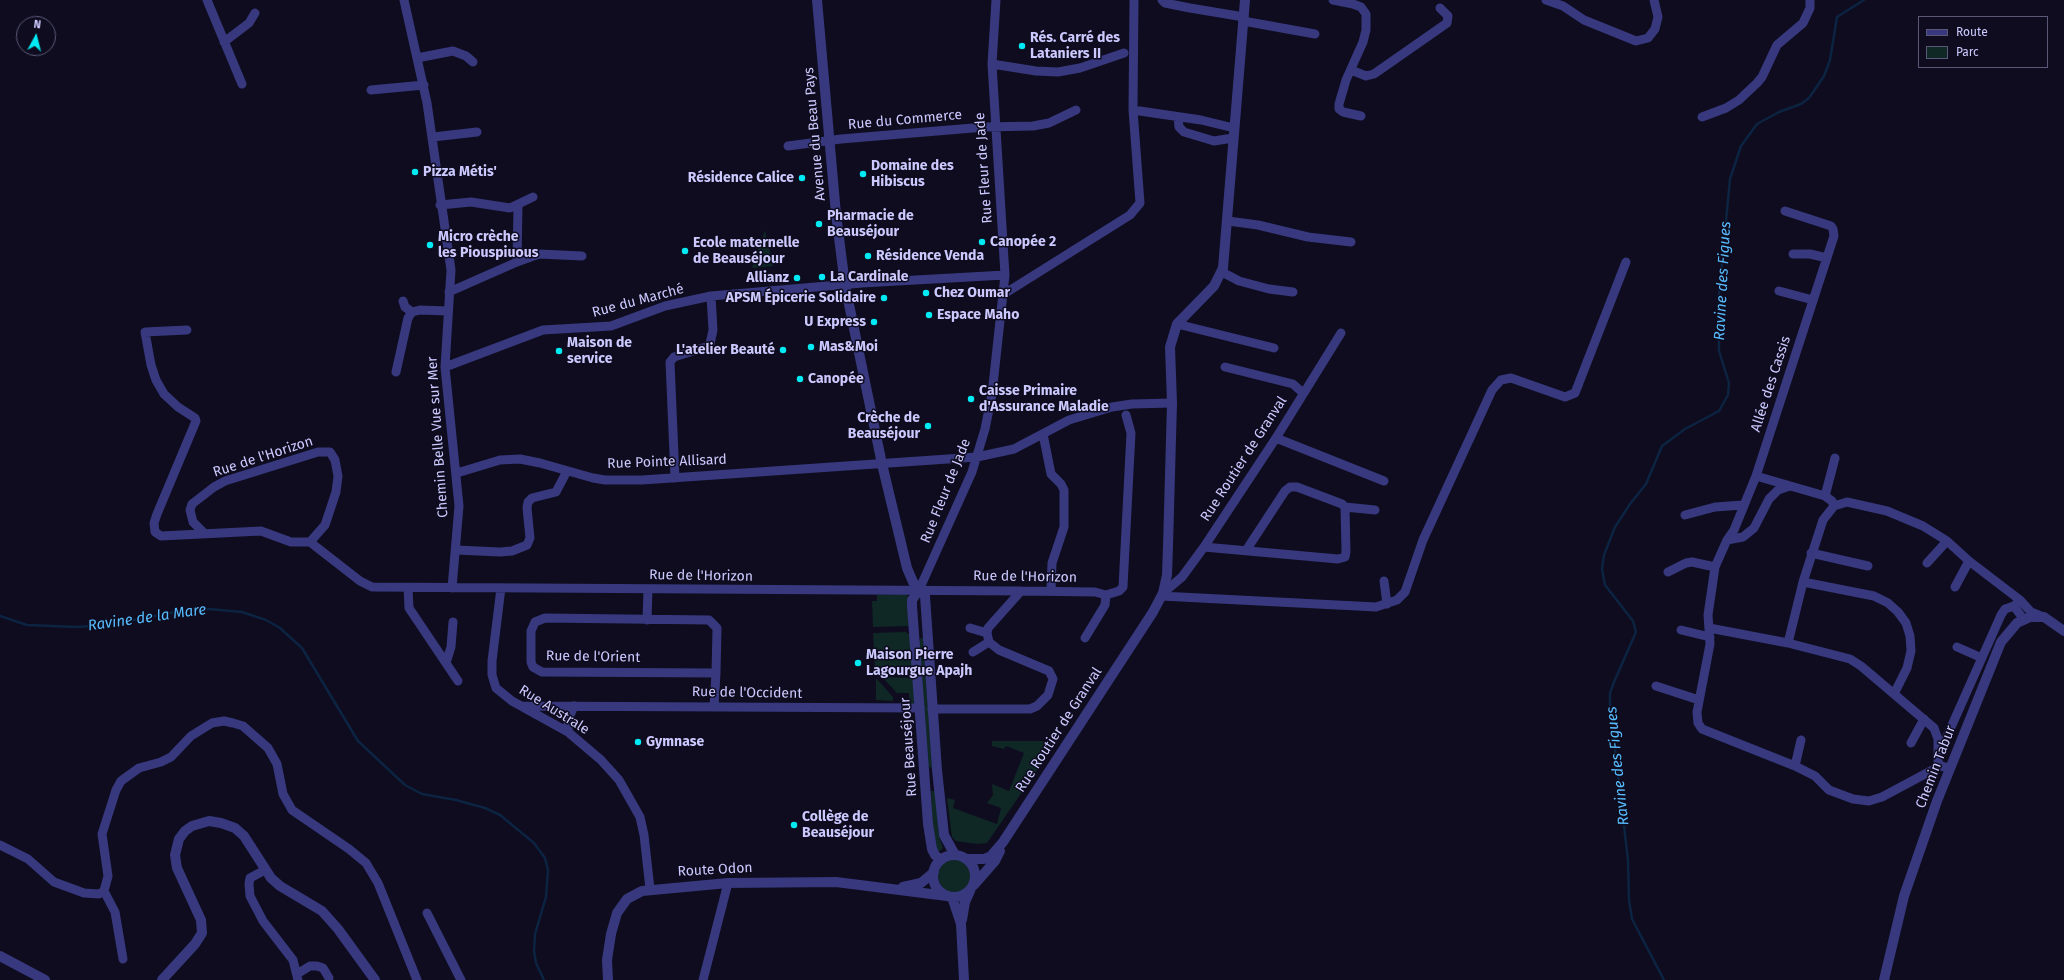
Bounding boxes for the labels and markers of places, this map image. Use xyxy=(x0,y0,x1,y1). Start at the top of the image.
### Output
place label: Rés. Carré des Lataniers II xyxy=(1030,30,1120,62)
marker: Rés. Carré des Lataniers II xyxy=(1017,41,1027,51)
place label: Domaine des Hibiscus xyxy=(871,158,954,190)
place label: Pizza Métis' xyxy=(423,164,497,180)
marker: Pizza Métis' xyxy=(410,167,420,177)
marker: Domaine des Hibiscus xyxy=(858,169,868,179)
place label: Résidence Calice xyxy=(688,170,794,186)
marker: Résidence Calice xyxy=(797,173,807,183)
place label: Pharmacie de Beauséjour xyxy=(827,208,914,240)
marker: Pharmacie de Beauséjour xyxy=(814,219,824,229)
place label: Micro crèche les Piouspiuous xyxy=(438,229,538,262)
place label: Canopée 2 xyxy=(990,234,1056,250)
place label: Ecole maternelle de Beauséjour xyxy=(693,235,800,268)
marker: Canopée 2 xyxy=(977,237,987,247)
marker: Micro crèche les Piouspiuous xyxy=(425,240,435,250)
marker: Ecole maternelle de Beauséjour xyxy=(680,246,690,256)
place label: Résidence Venda xyxy=(876,248,984,264)
marker: Résidence Venda xyxy=(863,251,873,261)
place label: La Cardinale xyxy=(830,269,909,285)
place label: Allianz xyxy=(746,270,789,286)
marker: La Cardinale xyxy=(817,272,827,282)
marker: Allianz xyxy=(792,273,802,283)
place label: Chez Oumar xyxy=(934,285,1010,301)
marker: Chez Oumar xyxy=(921,288,931,298)
place label: APSM Épicerie Solidaire xyxy=(726,290,876,306)
marker: APSM Épicerie Solidaire xyxy=(879,293,889,303)
place label: Espace Maho xyxy=(937,307,1019,323)
marker: Espace Maho xyxy=(924,310,934,320)
place label: U Express xyxy=(804,314,866,330)
marker: U Express xyxy=(869,317,879,327)
place label: Maison de service xyxy=(567,335,632,368)
place label: Mas&Moi xyxy=(819,339,878,355)
place label: L'atelier Beauté xyxy=(676,342,775,358)
marker: Mas&Moi xyxy=(806,342,816,352)
marker: L'atelier Beauté xyxy=(778,345,788,355)
marker: Maison de service xyxy=(554,346,564,356)
place label: Canopée xyxy=(808,371,864,387)
marker: Canopée xyxy=(795,374,805,384)
place label: Caisse Primaire d'Assurance Maladie xyxy=(979,383,1109,416)
marker: Caisse Primaire d'Assurance Maladie xyxy=(966,394,976,404)
place label: Crèche de Beauséjour xyxy=(848,410,920,442)
marker: Crèche de Beauséjour xyxy=(923,421,933,431)
place label: Maison Pierre Lagourgue Apajh xyxy=(866,647,972,680)
marker: Maison Pierre Lagourgue Apajh xyxy=(853,658,863,668)
place label: Gymnase xyxy=(646,734,704,750)
marker: Gymnase xyxy=(633,737,643,747)
place label: Collège de Beauséjour xyxy=(802,809,874,842)
marker: Collège de Beauséjour xyxy=(789,820,799,830)

